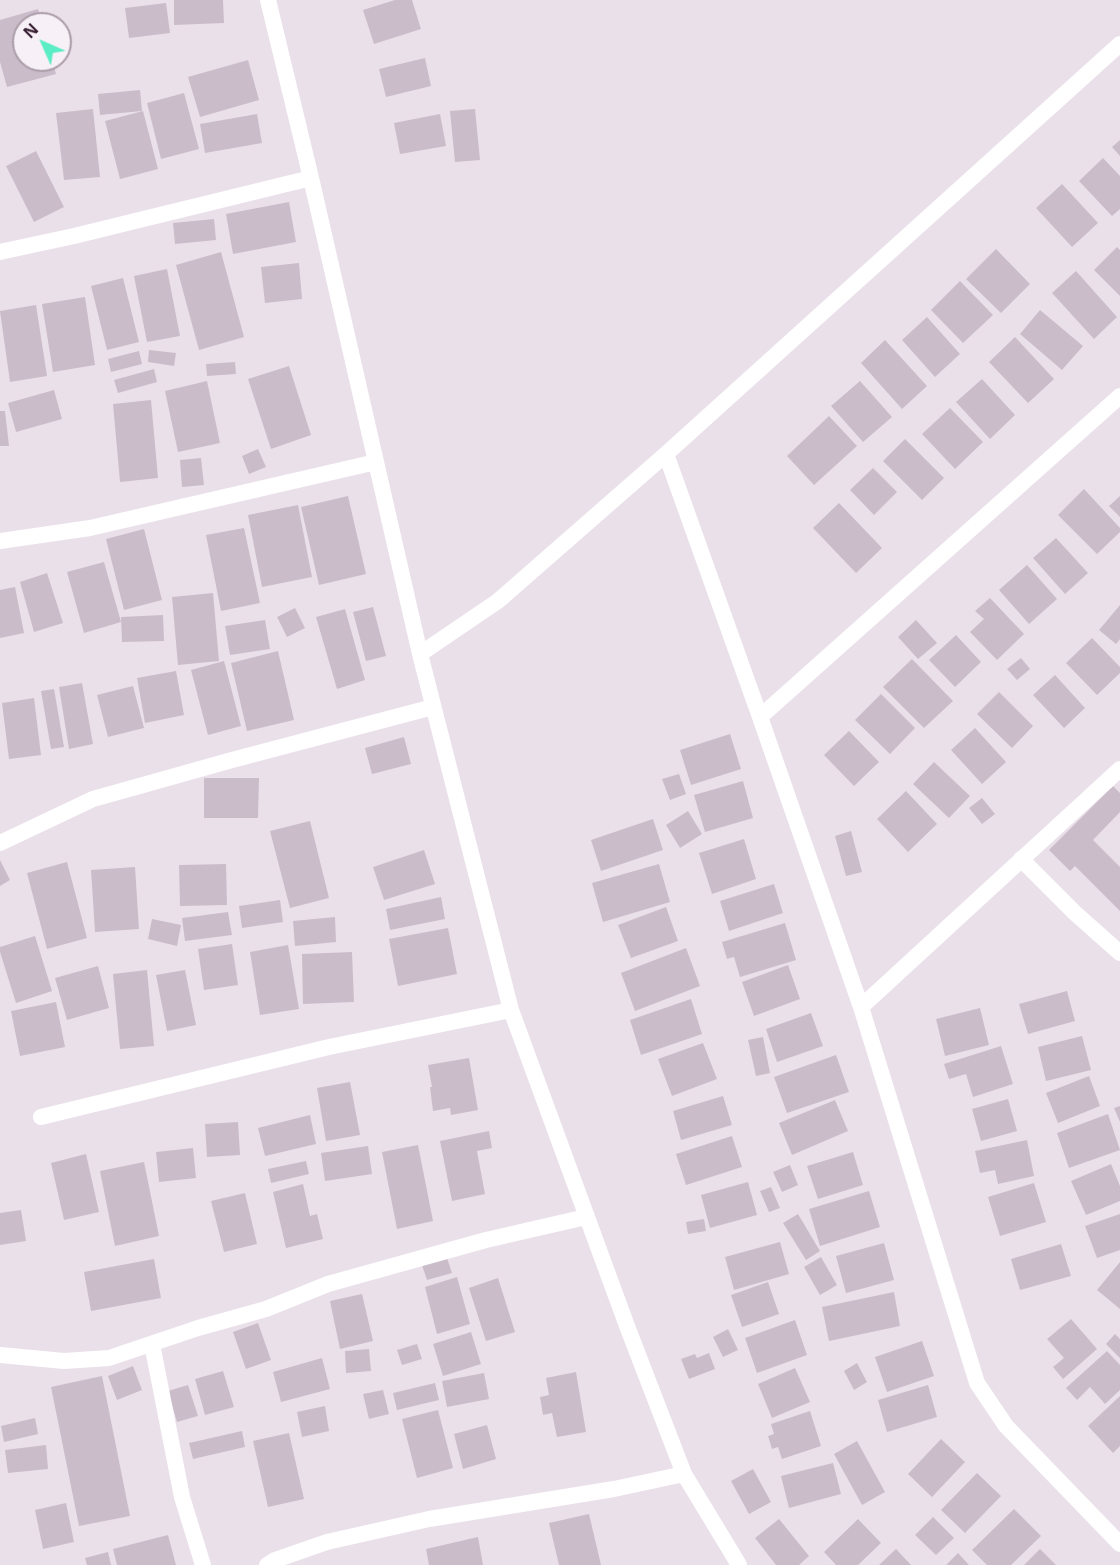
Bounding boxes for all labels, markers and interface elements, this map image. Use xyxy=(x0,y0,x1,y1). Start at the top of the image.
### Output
north arrow xyxy=(12,12,72,72)
text: N xyxy=(18,18,43,43)

